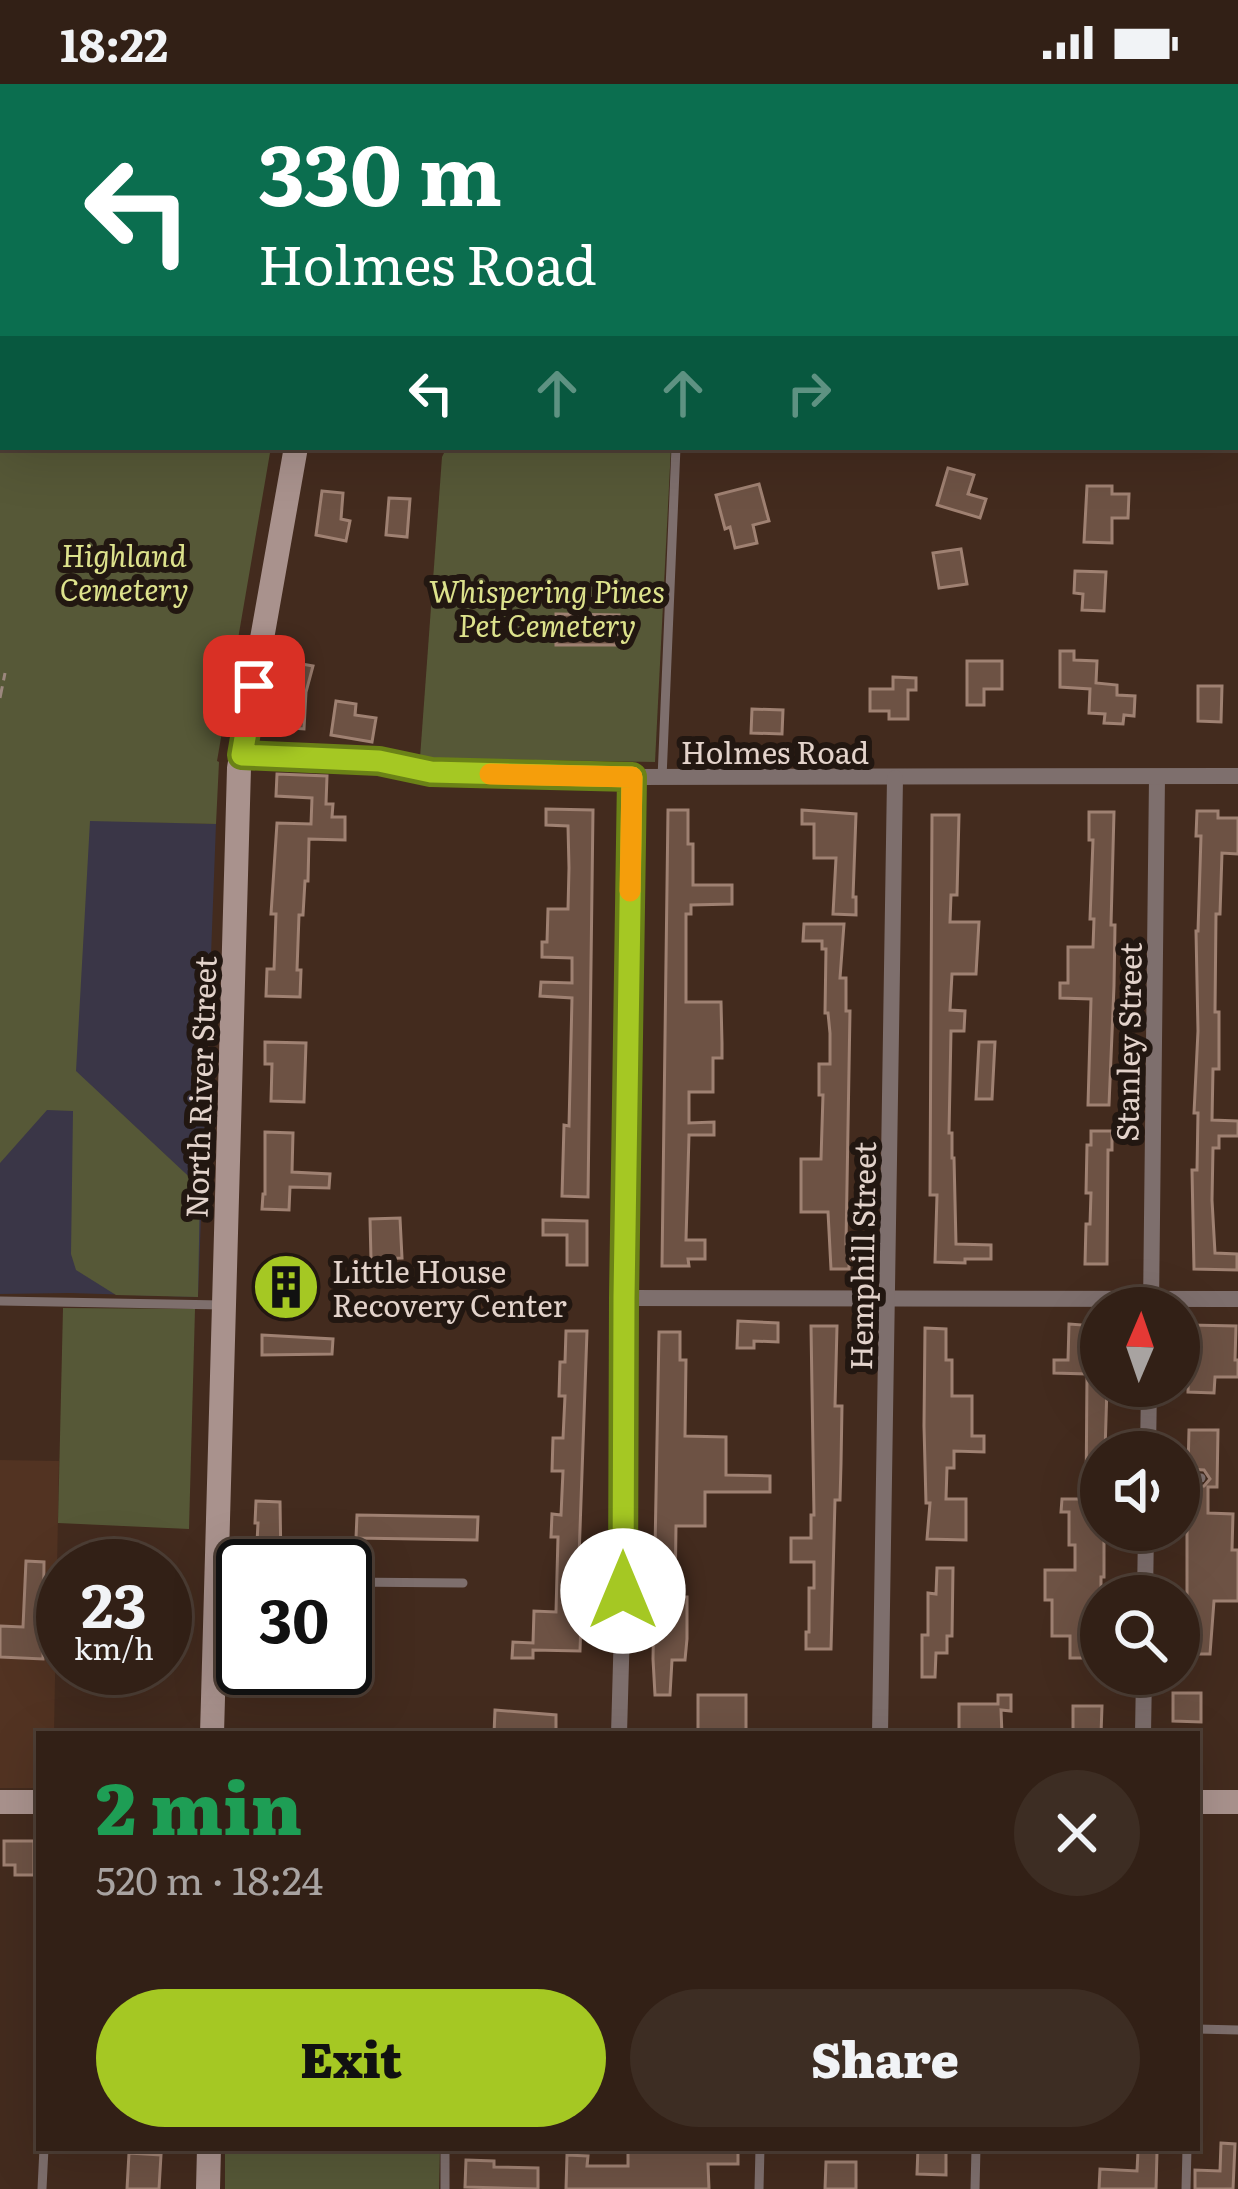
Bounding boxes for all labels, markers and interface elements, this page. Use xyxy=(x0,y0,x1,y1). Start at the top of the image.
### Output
text: 18:22 xyxy=(60,9,168,76)
text: 330 m xyxy=(258,107,502,232)
icon: left xyxy=(60,132,216,288)
text: Holmes Road xyxy=(258,221,597,302)
icon: left xyxy=(398,360,464,426)
icon: ahead xyxy=(524,360,590,426)
icon: ahead xyxy=(650,360,716,426)
icon: right xyxy=(776,360,842,426)
park label: Highland Cemetery xyxy=(59,532,189,610)
park label: Whispering Pines Pet Cemetery xyxy=(429,568,665,646)
pin xyxy=(203,635,305,737)
icon: arrive xyxy=(221,653,287,719)
street label: Holmes Road xyxy=(681,729,869,773)
street label: Stanley Street xyxy=(1103,942,1151,1142)
street label: North River Street xyxy=(172,955,226,1219)
street label: Hemphill Street xyxy=(837,1141,885,1371)
place label: Little House Recovery Center xyxy=(332,1248,567,1326)
building icon: Little House Recovery Center xyxy=(251,1252,321,1322)
north arrow xyxy=(1080,1287,1200,1407)
map controls xyxy=(1080,1287,1200,1695)
button: sound xyxy=(1080,1431,1200,1551)
position arrow xyxy=(560,1528,686,1654)
speed limit sign: 30 xyxy=(216,1539,372,1695)
text: 23 xyxy=(81,1557,147,1646)
button: search xyxy=(1080,1575,1200,1695)
text: km/h xyxy=(74,1625,154,1669)
text: 2 min xyxy=(96,1750,302,1857)
button: close xyxy=(1014,1770,1140,1896)
text: 520 m · 18:24 xyxy=(96,1849,323,1907)
button: Exit xyxy=(96,1989,606,2127)
button: Share xyxy=(630,1989,1140,2127)

